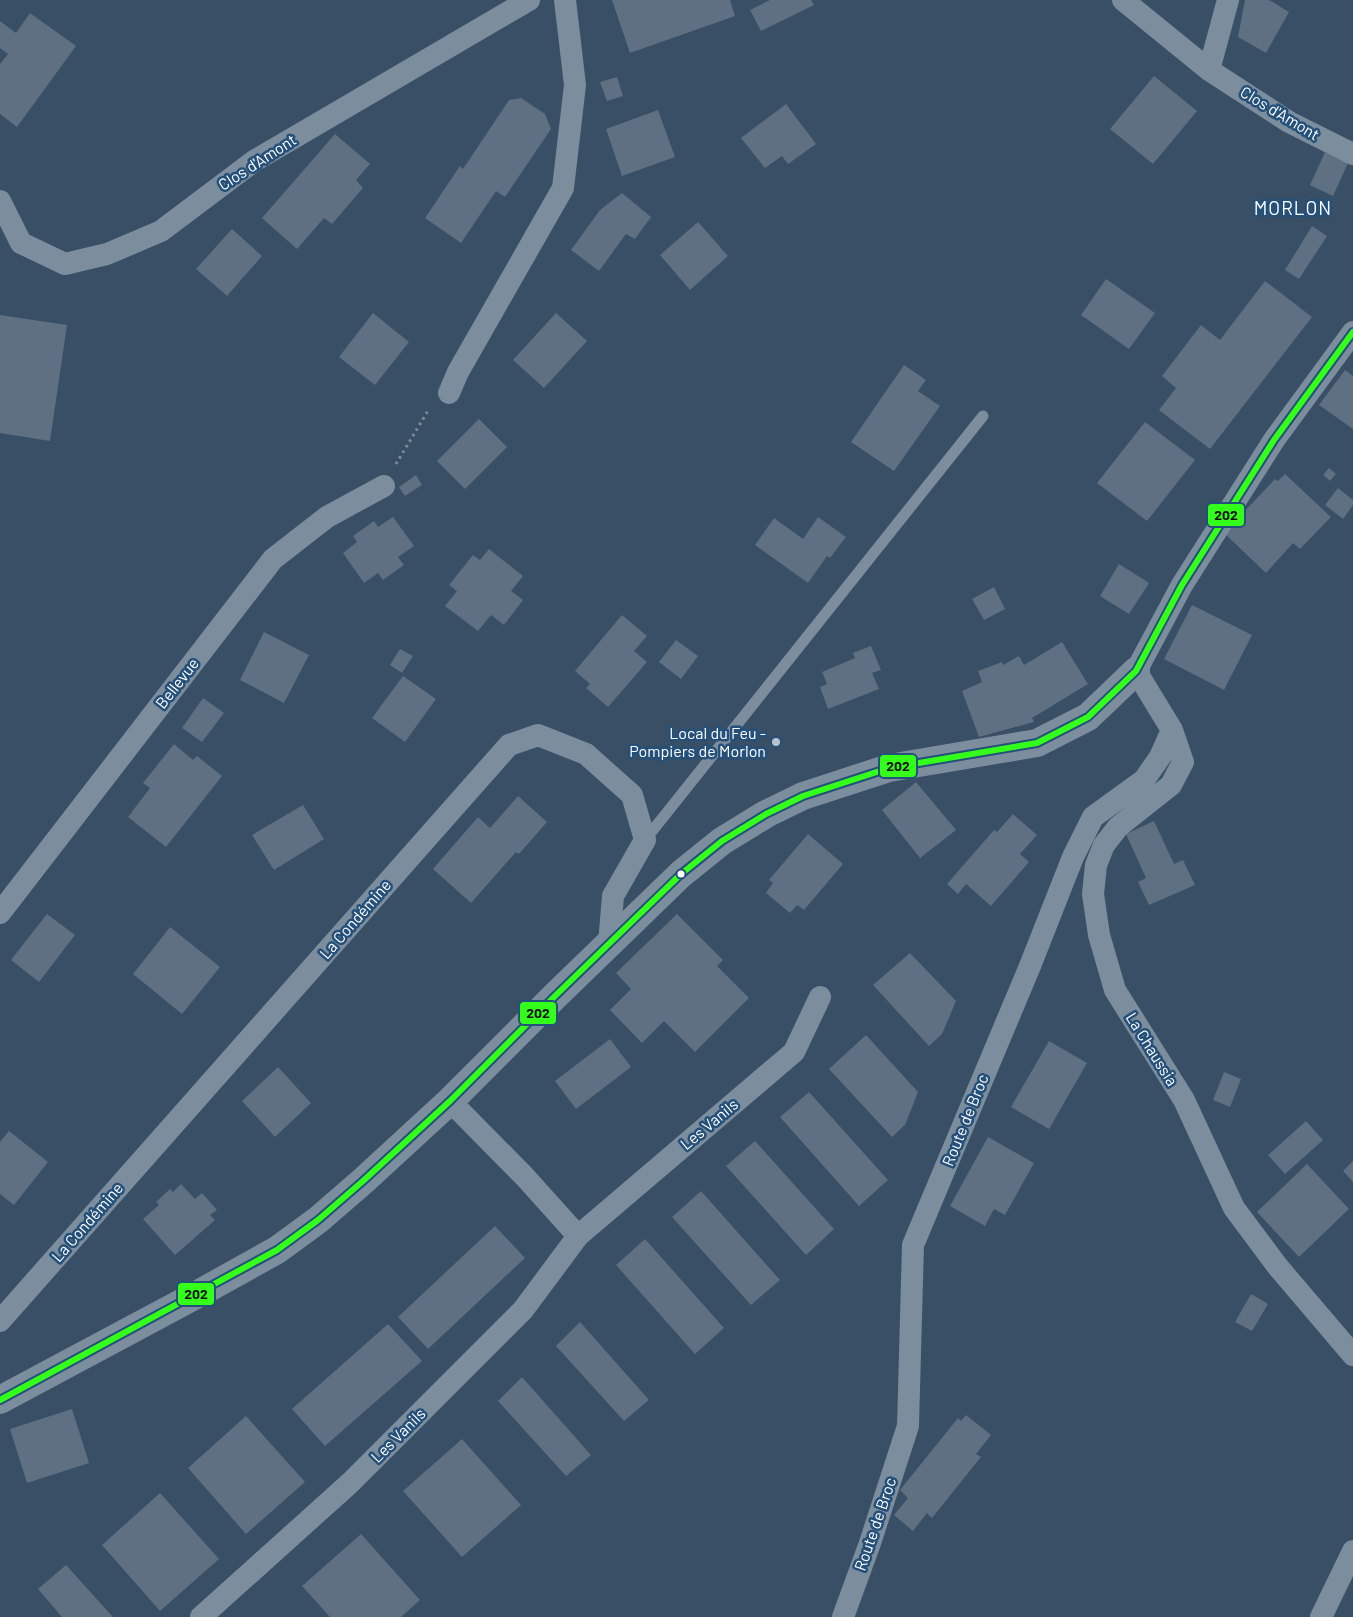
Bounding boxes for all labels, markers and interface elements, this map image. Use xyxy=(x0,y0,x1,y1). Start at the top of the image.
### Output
street label: Clos d'Amont xyxy=(1237,82,1323,144)
street label: Clos d'Amont xyxy=(214,129,299,194)
district label: MORLON xyxy=(1254,196,1332,219)
line badge: 202 xyxy=(1207,503,1245,527)
text: 202 xyxy=(1214,506,1238,523)
street label: Bellevue xyxy=(151,654,202,712)
place label: Local du Feu - Pompiers de Morlon xyxy=(629,723,766,760)
marker: Local du Feu - Pompiers de Morlon xyxy=(770,736,782,748)
line badge: 202 xyxy=(879,754,917,778)
text: 202 xyxy=(886,757,910,774)
unlabelled marker xyxy=(676,869,686,879)
street label: La Condémine xyxy=(315,875,394,962)
line badge: 202 xyxy=(519,1001,557,1025)
text: 202 xyxy=(526,1004,550,1021)
street label: La Chaussia xyxy=(1122,1009,1182,1089)
street label: Route de Broc xyxy=(937,1071,992,1169)
street label: Les Vanils xyxy=(676,1094,741,1153)
street label: La Condémine xyxy=(47,1178,126,1265)
line badge: 202 xyxy=(177,1282,215,1306)
text: 202 xyxy=(184,1285,208,1302)
street label: Les Vanils xyxy=(366,1403,429,1466)
street label: Route de Broc xyxy=(850,1475,899,1573)

